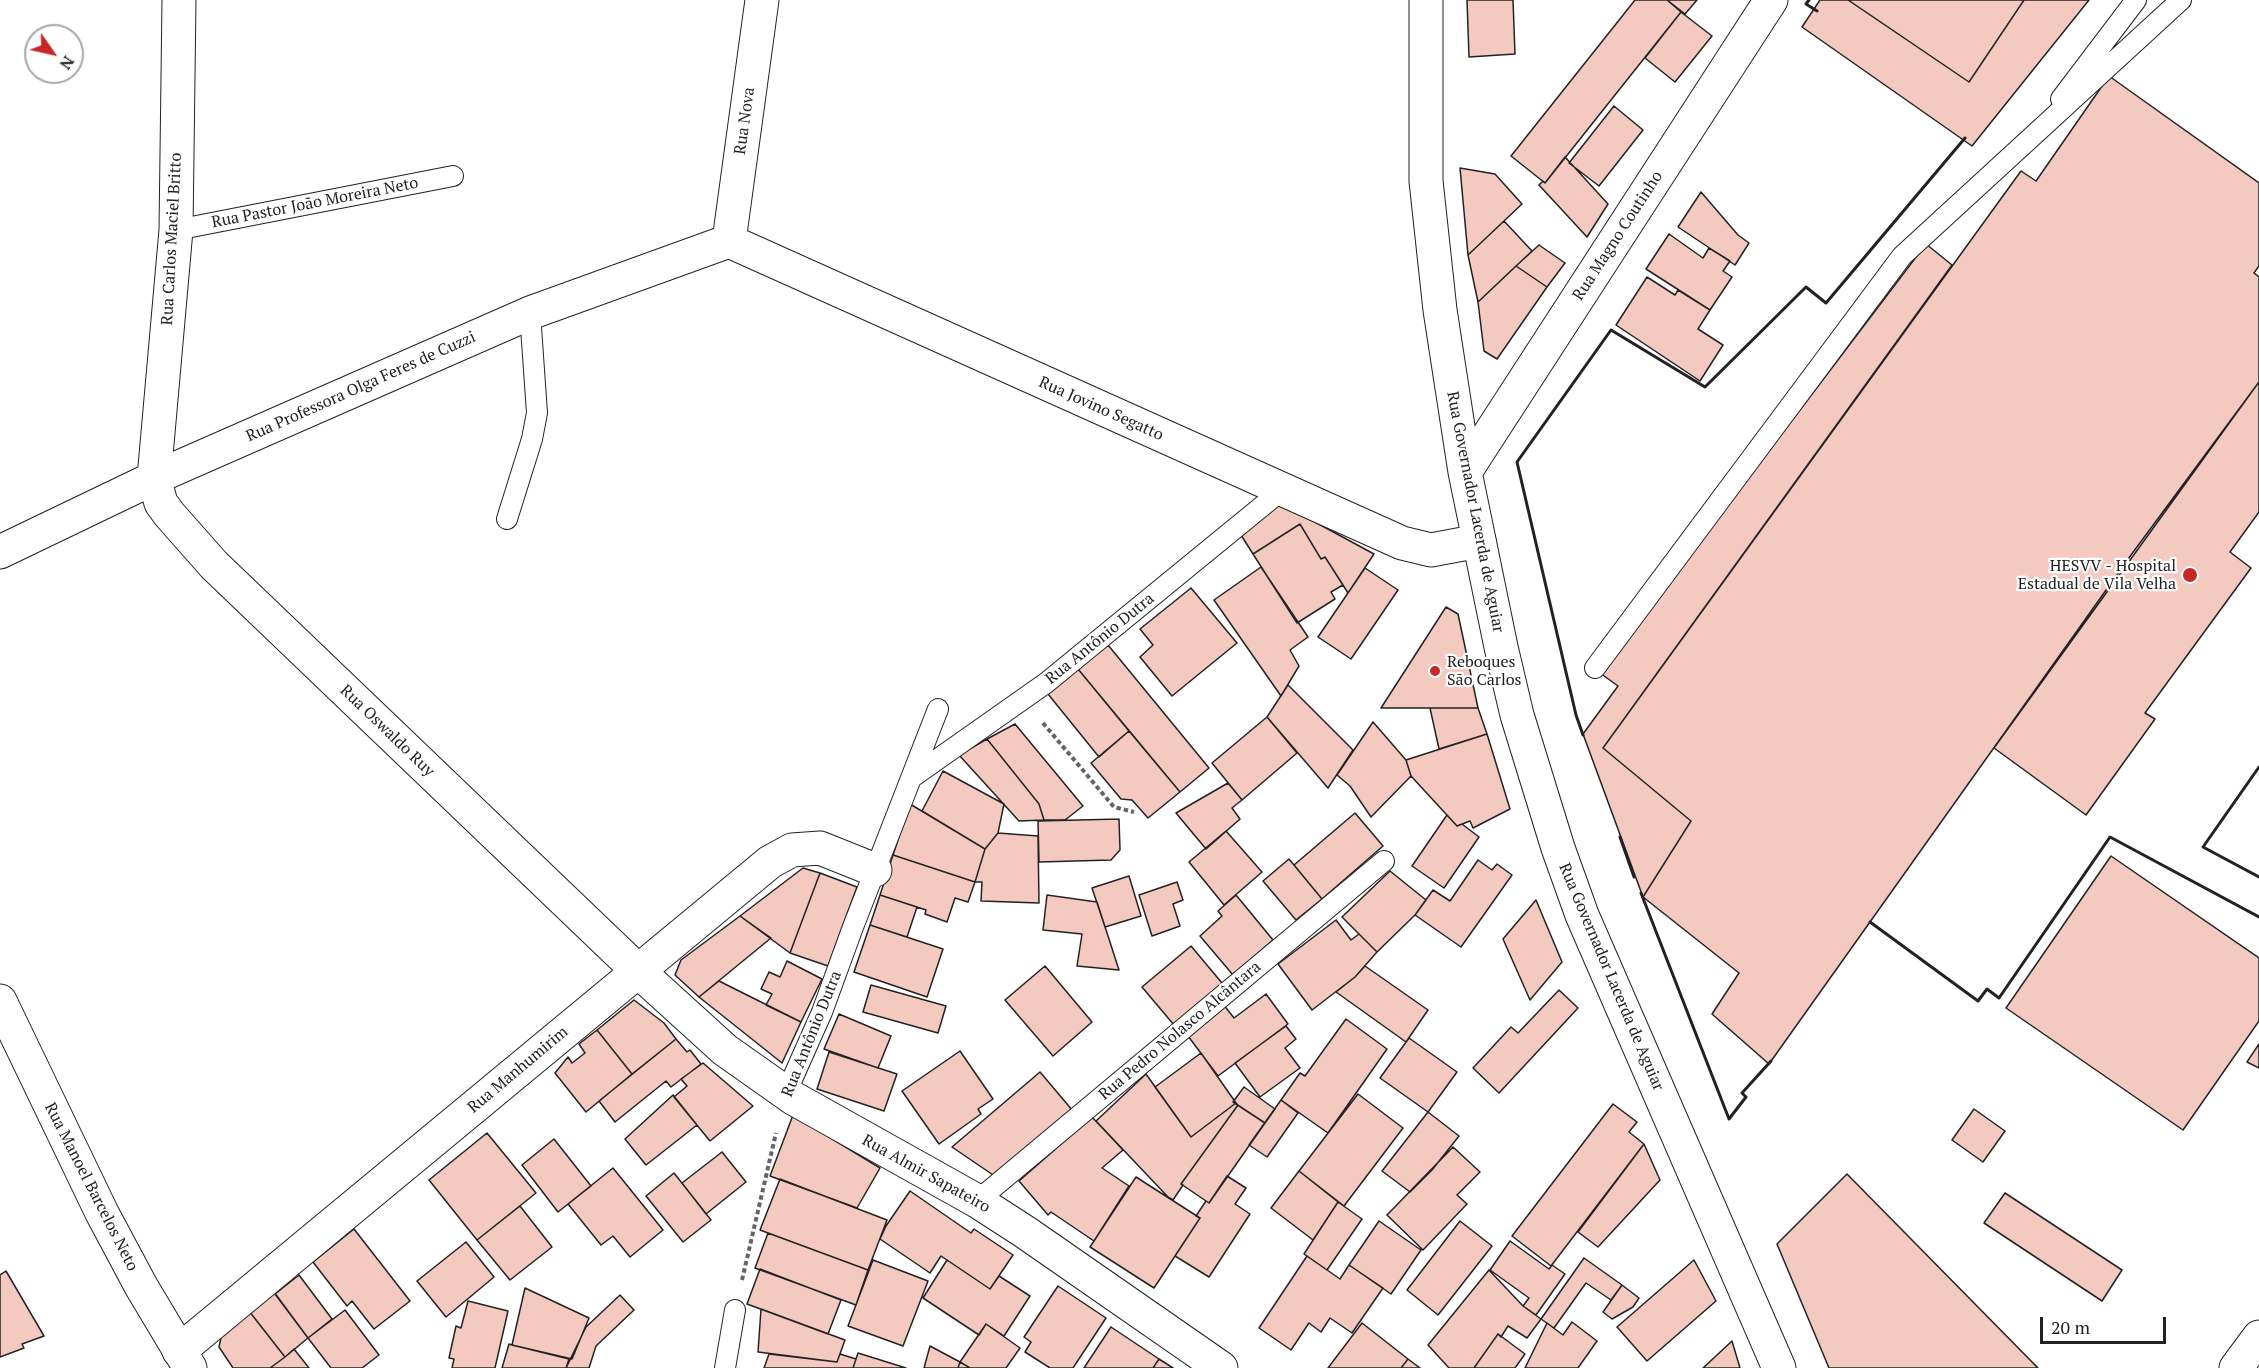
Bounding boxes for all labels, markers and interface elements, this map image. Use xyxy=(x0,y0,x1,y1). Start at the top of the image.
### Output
north arrow xyxy=(24,24,84,84)
text: N xyxy=(55,52,80,74)
street label: Rua Nova xyxy=(731,86,759,156)
street label: Rua Carlos Maciel Britto xyxy=(158,152,186,326)
street label: Rua Magno Coutinho xyxy=(1569,168,1667,304)
street label: Rua Pastor João Moreira Neto xyxy=(210,174,420,232)
street label: Rua Professora Olga Feres de Cuzzi xyxy=(243,328,479,446)
street label: Rua Jovino Segatto xyxy=(1036,373,1166,445)
street label: Rua Governador Lacerda de Aguiar xyxy=(1442,390,1508,634)
place label: HESVV - Hospital Estadual de Vila Velha xyxy=(2018,556,2176,594)
marker: HESVV - Hospital Estadual de Vila Velha xyxy=(2181,566,2199,584)
street label: Rua Antônio Dutra xyxy=(1042,589,1158,689)
place label: Reboques São Carlos xyxy=(1447,652,1522,690)
marker: Reboques São Carlos xyxy=(1428,664,1442,678)
street label: Rua Oswaldo Ruy xyxy=(336,681,438,781)
street label: Rua Governador Lacerda de Aguiar xyxy=(1554,860,1668,1094)
street label: Rua Pedro Nolasco Alcântara xyxy=(1095,958,1265,1104)
street label: Rua Antônio Dutra xyxy=(778,968,846,1100)
street label: Rua Manhumirim xyxy=(464,1023,572,1117)
street label: Rua Manoel Barcelos Neto xyxy=(40,1099,142,1275)
street label: Rua Almir Sapateiro xyxy=(859,1131,993,1217)
scale bar xyxy=(2043,1305,2169,1343)
text: 20 m xyxy=(2051,1315,2090,1339)

